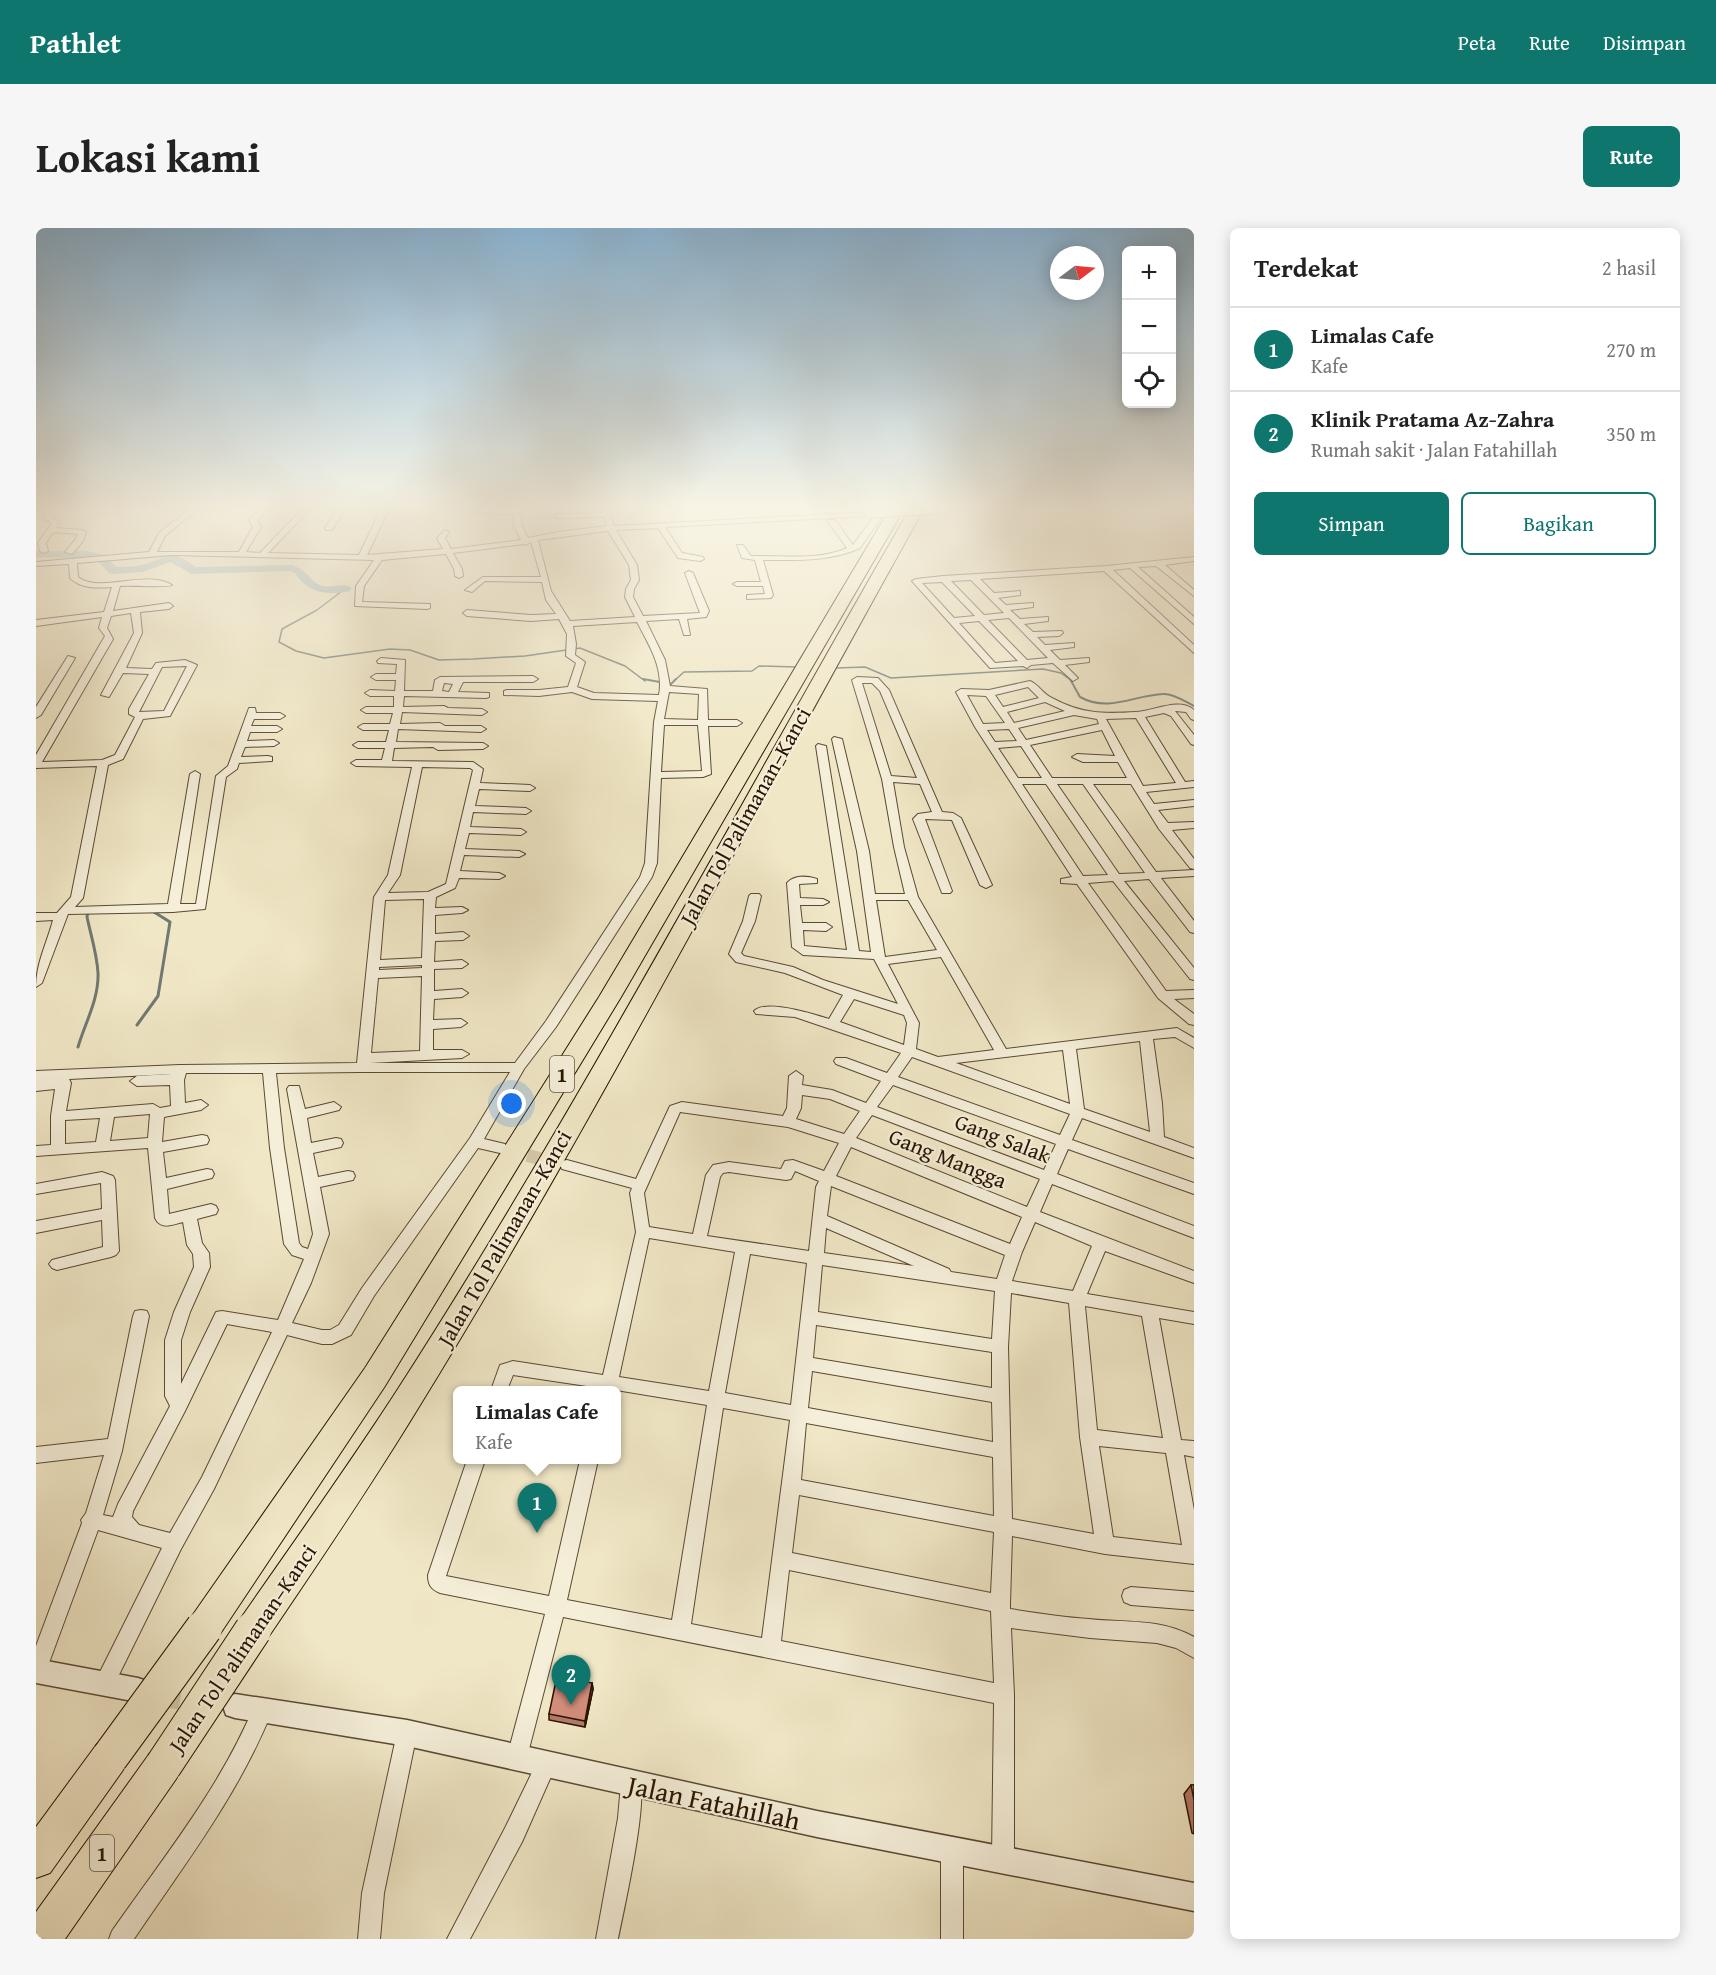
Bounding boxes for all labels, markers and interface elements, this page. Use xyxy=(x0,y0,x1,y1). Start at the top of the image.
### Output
text: Pathlet xyxy=(30,22,121,63)
text: Peta xyxy=(1458,27,1496,58)
text: Rute xyxy=(1529,27,1570,58)
text: Disimpan xyxy=(1603,27,1686,58)
text: Lokasi kami xyxy=(36,126,260,187)
button: Rute xyxy=(1583,126,1680,187)
north arrow xyxy=(1050,246,1104,300)
map controls xyxy=(1122,246,1176,408)
button: + xyxy=(1122,246,1176,300)
text: Terdekat xyxy=(1254,248,1358,287)
text: 2 hasil xyxy=(1602,253,1656,282)
button: − xyxy=(1122,300,1176,354)
text: Limalas Cafe xyxy=(1311,319,1434,351)
text: 1 xyxy=(1268,335,1279,364)
text: 270 m xyxy=(1606,335,1656,364)
text: Kafe xyxy=(1311,351,1348,380)
button: locate xyxy=(1122,354,1176,408)
text: Klinik Pratama Az-Zahra xyxy=(1311,403,1554,435)
text: 2 xyxy=(1268,419,1279,448)
text: 350 m xyxy=(1606,419,1656,448)
text: Rumah sakit · Jalan Fatahillah xyxy=(1311,435,1557,464)
button: Simpan xyxy=(1254,492,1449,555)
button: Bagikan xyxy=(1461,492,1656,555)
street label: Jalan Tol Palimanan–Kanci xyxy=(670,701,818,934)
road number: 1 xyxy=(550,1056,574,1092)
your location xyxy=(497,1089,526,1118)
street label: Gang Salak xyxy=(950,1105,1056,1171)
street label: Gang Mangga xyxy=(884,1120,1012,1196)
street label: Jalan Tol Palimanan–Kanci xyxy=(427,1124,579,1355)
popup xyxy=(453,1386,621,1464)
text: Limalas Cafe xyxy=(476,1395,599,1427)
text: Kafe xyxy=(476,1427,513,1456)
pin: 1 xyxy=(518,1484,556,1533)
street label: Jalan Tol Palimanan–Kanci xyxy=(159,1537,324,1761)
pin: 2 xyxy=(552,1656,590,1705)
street label: Jalan Fatahillah xyxy=(621,1764,804,1840)
road number: 1 xyxy=(90,1835,114,1871)

